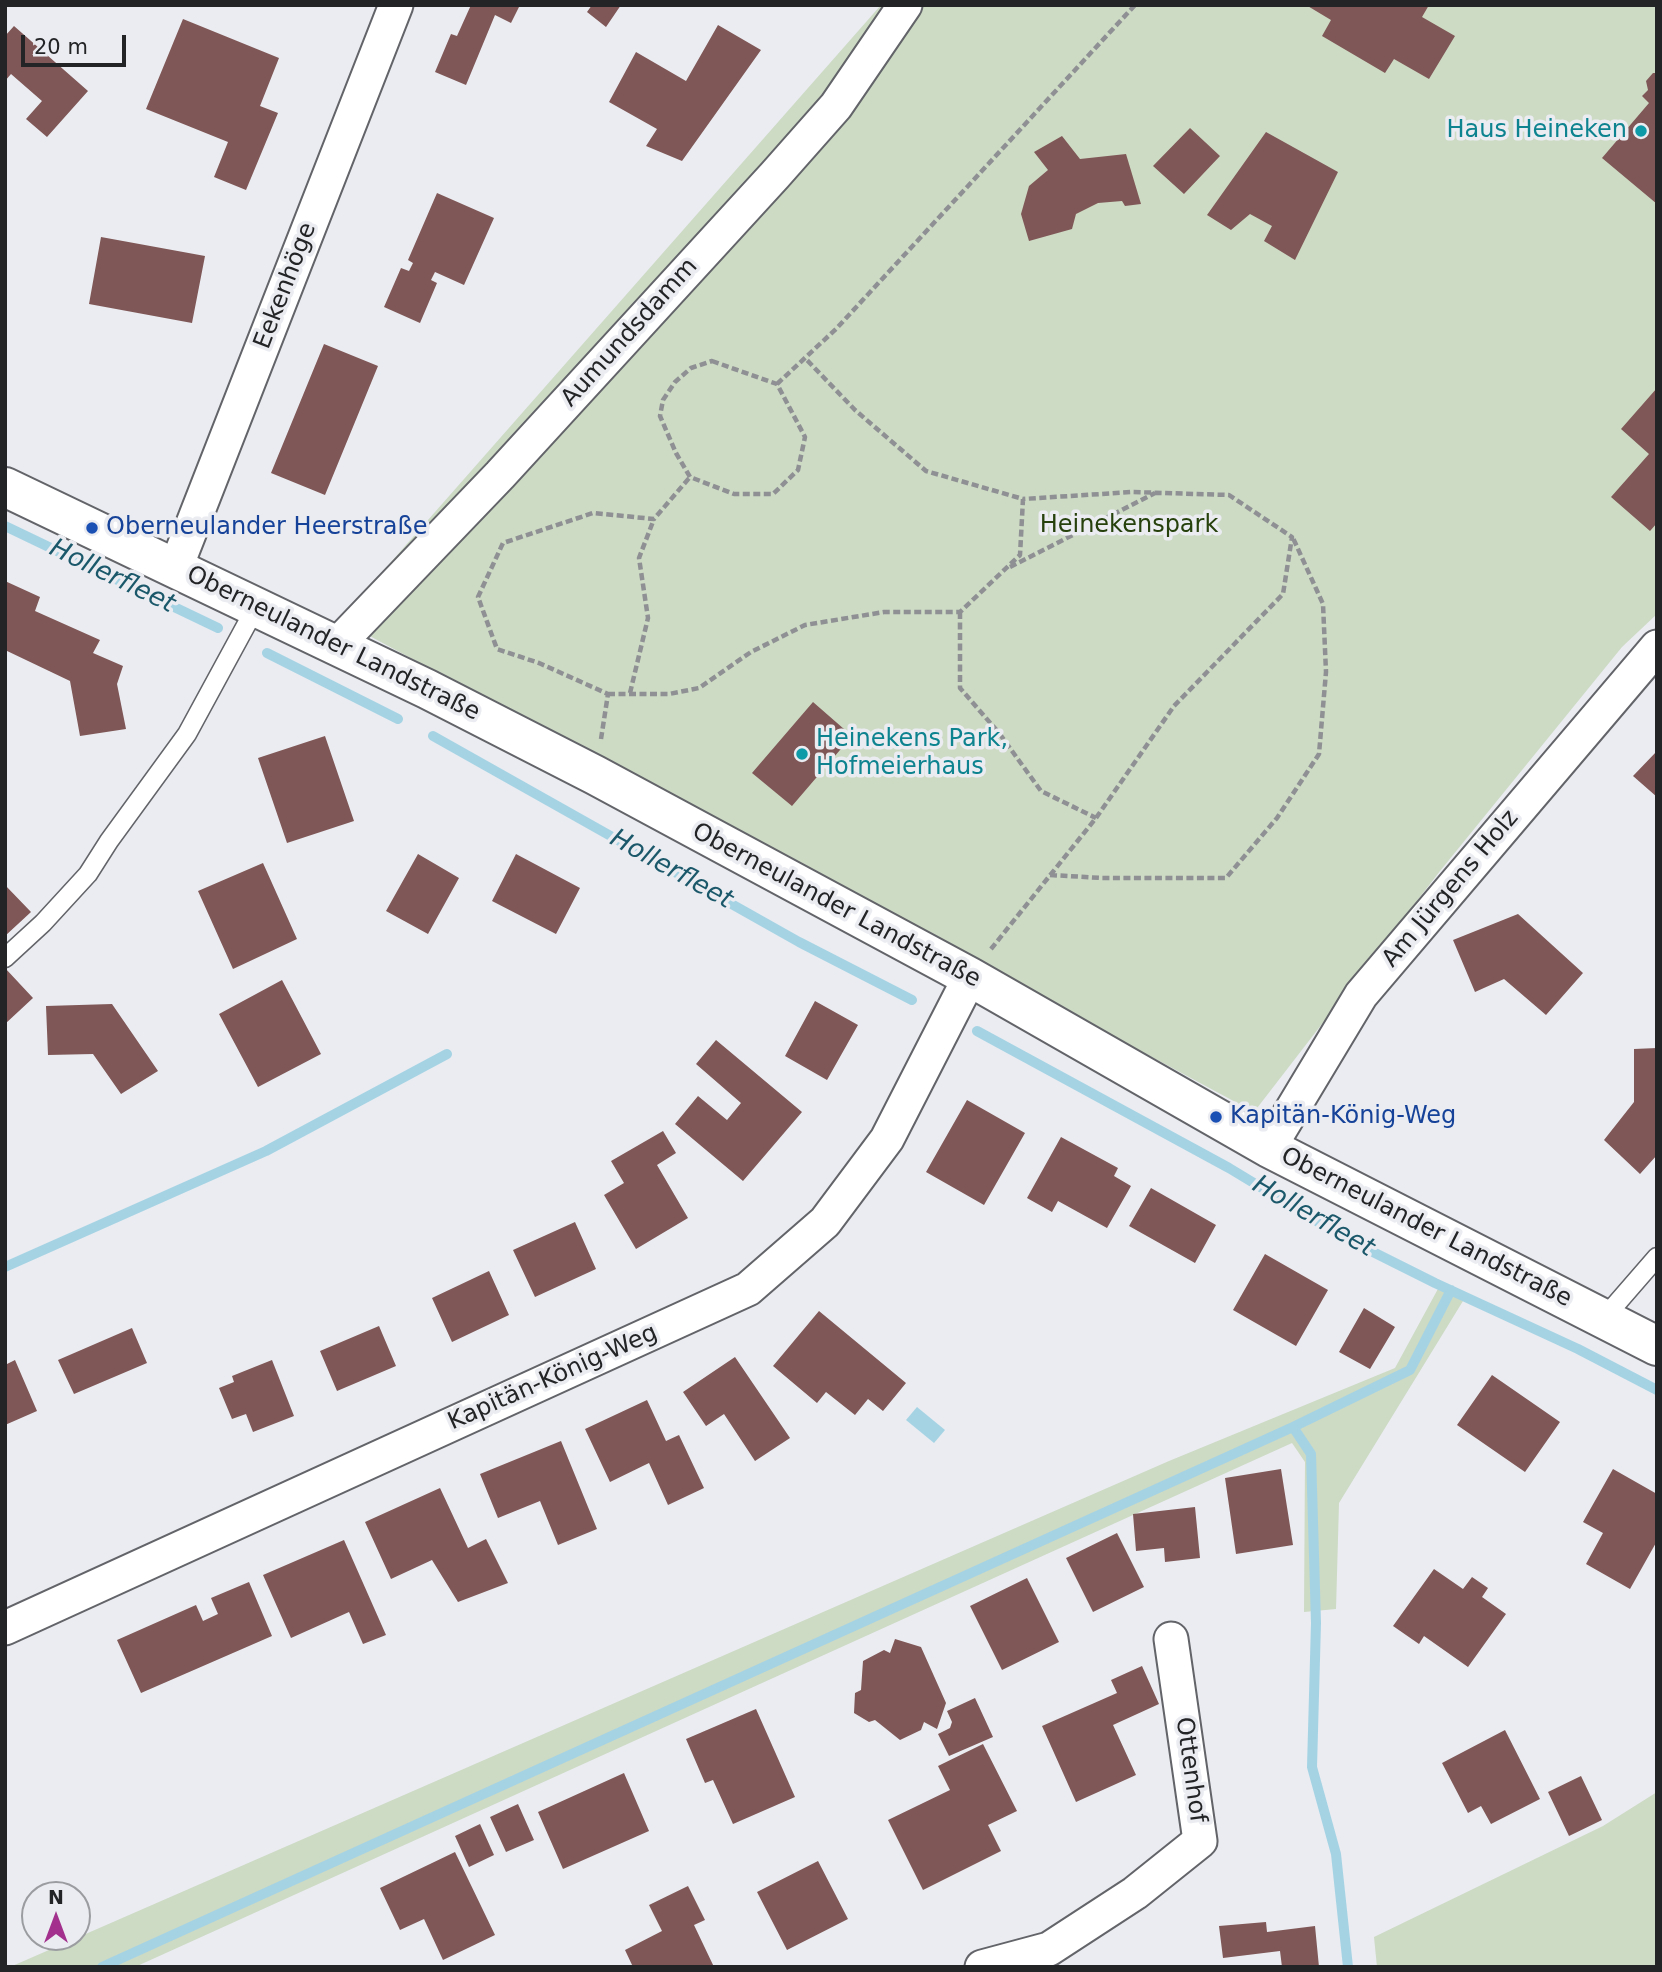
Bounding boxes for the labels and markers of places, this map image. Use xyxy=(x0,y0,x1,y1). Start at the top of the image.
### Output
place label: Haus Heineken xyxy=(1446,117,1627,145)
marker: Haus Heineken xyxy=(1633,123,1649,139)
place label: Oberneulander Heerstraße xyxy=(106,514,427,542)
marker: Oberneulander Heerstraße xyxy=(84,520,100,536)
place label: Heinekens Park, Hofmeierhaus xyxy=(816,726,1008,782)
marker: Heinekens Park, Hofmeierhaus xyxy=(794,746,810,762)
place label: Kapitän-König-Weg xyxy=(1230,1103,1456,1131)
marker: Kapitän-König-Weg xyxy=(1208,1109,1224,1125)

